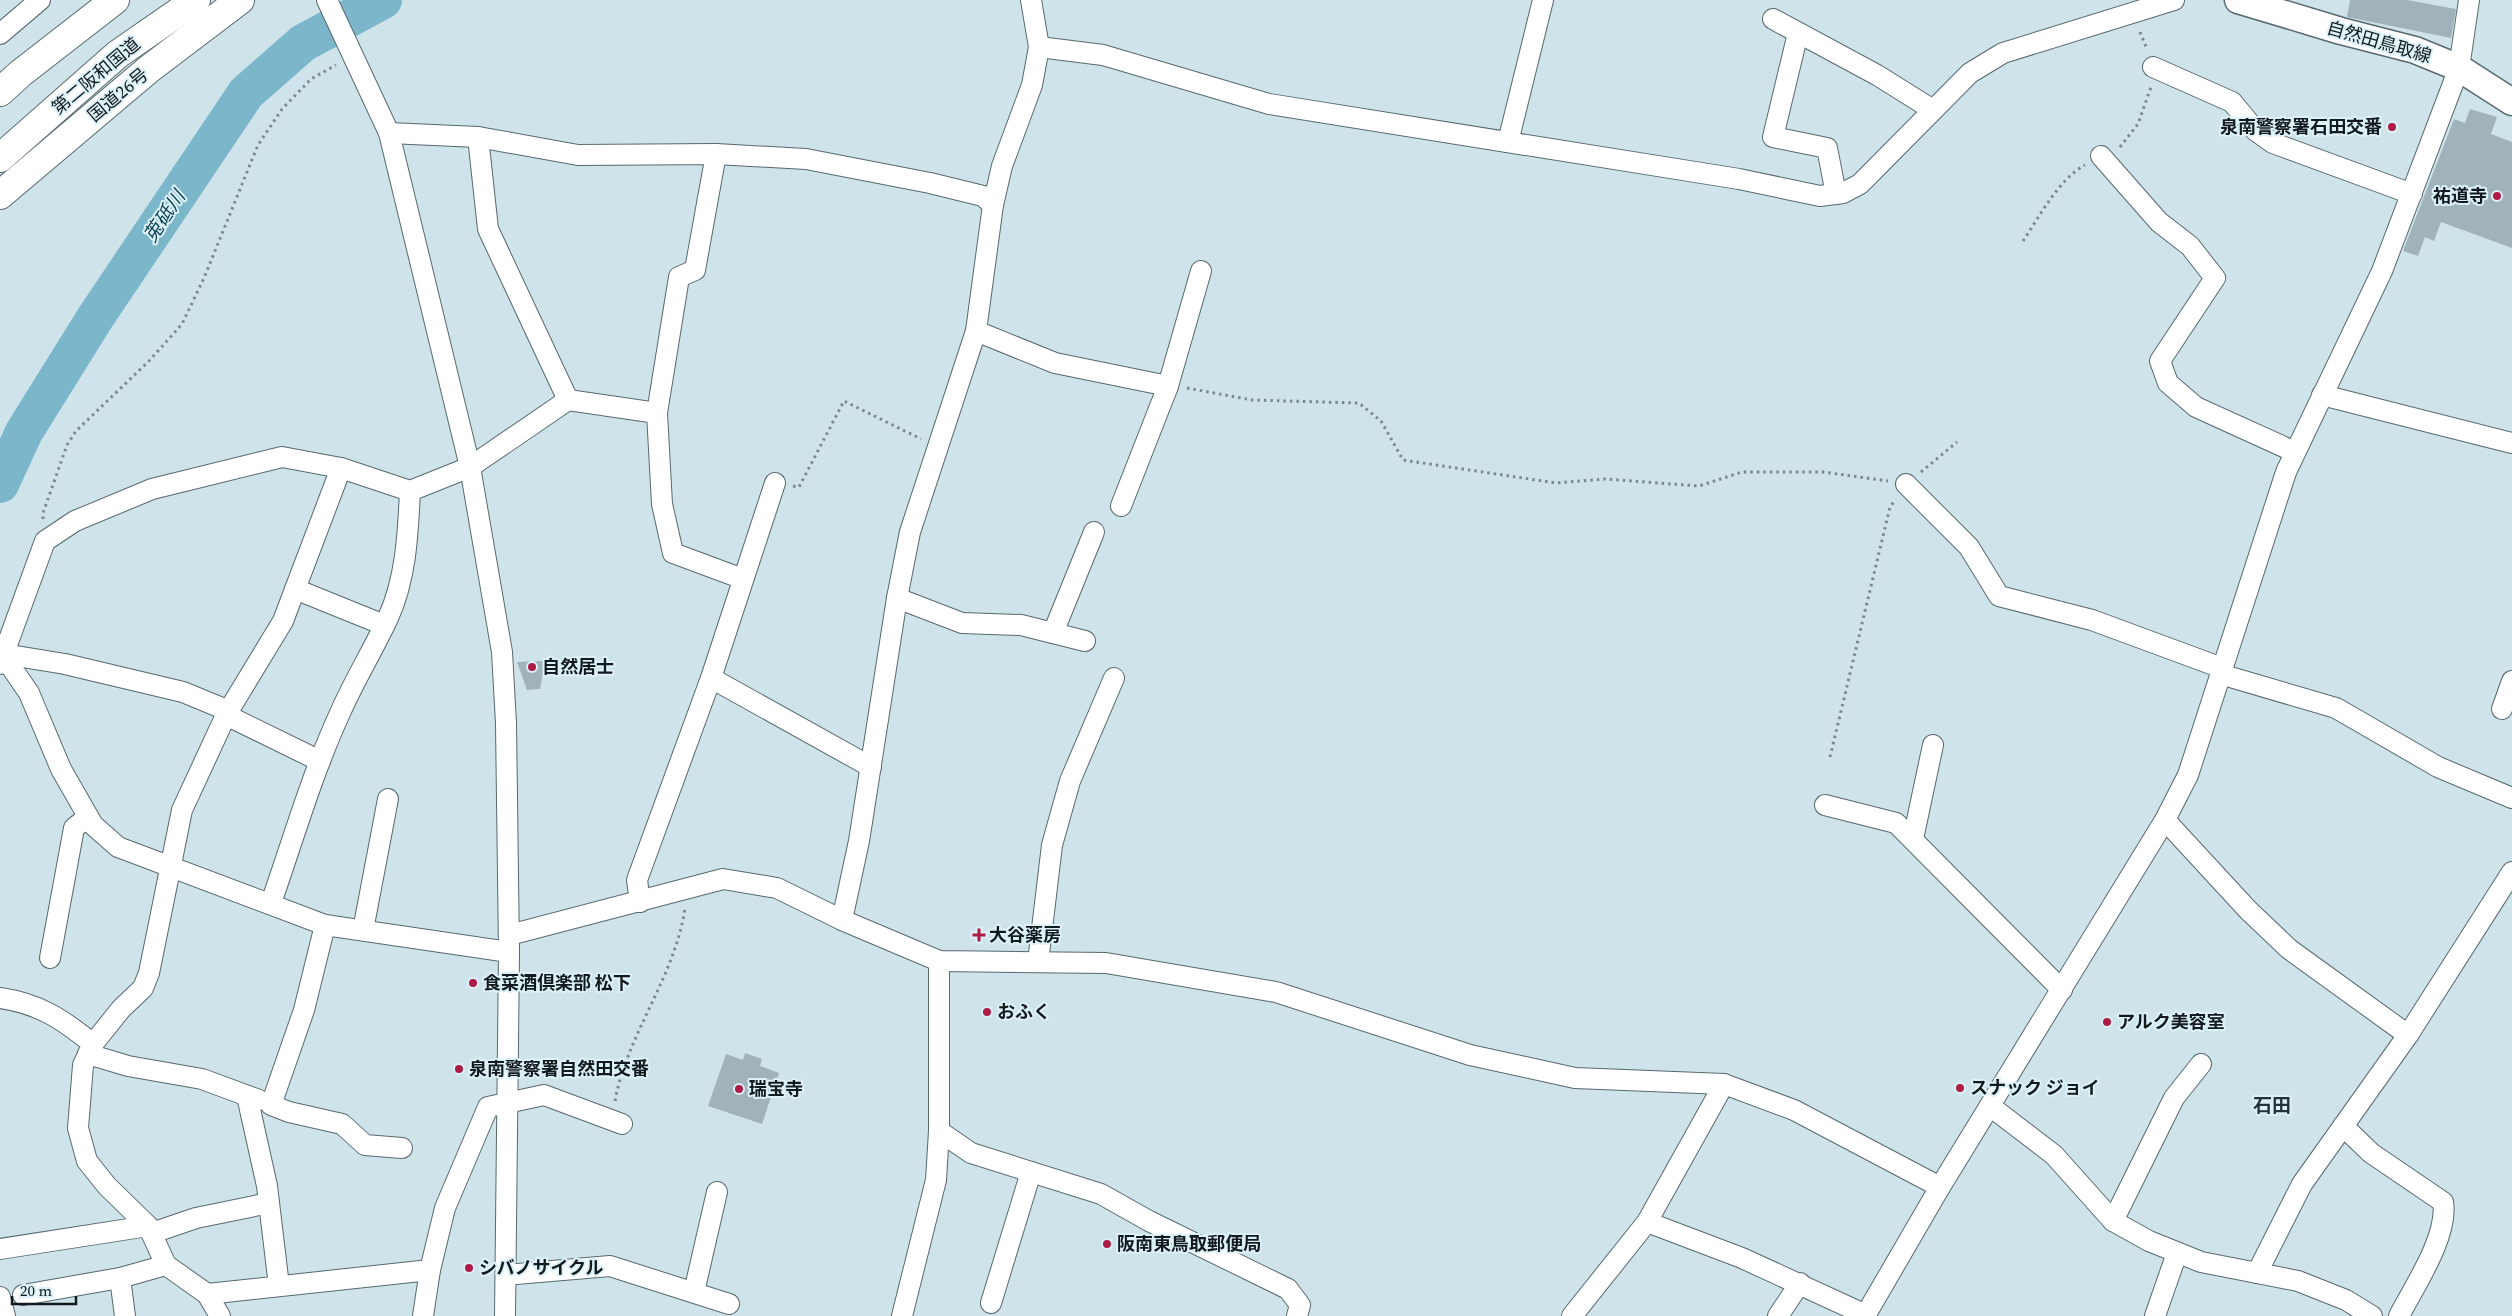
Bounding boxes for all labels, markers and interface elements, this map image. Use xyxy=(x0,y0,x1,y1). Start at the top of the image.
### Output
street label: 自然田鳥取線 xyxy=(2324,15,2434,68)
street label: 第二阪和国道 xyxy=(46,31,145,120)
street label: 国道26号 xyxy=(82,62,153,127)
place label: 泉南警察署石田交番 xyxy=(2220,114,2382,139)
marker: 泉南警察署石田交番 xyxy=(2386,121,2398,133)
water label: 莵砥川 xyxy=(137,183,192,247)
place label: 祐道寺 xyxy=(2433,183,2487,208)
marker: 祐道寺 xyxy=(2491,190,2503,202)
place label: 自然居士 xyxy=(542,654,614,679)
marker: 自然居士 xyxy=(526,661,538,673)
place label: 大谷薬房 xyxy=(989,922,1061,947)
marker: 大谷薬房 xyxy=(973,929,985,941)
place label: 食菜酒倶楽部 松下 xyxy=(483,970,631,995)
marker: 食菜酒倶楽部 松下 xyxy=(467,977,479,989)
place label: おふく xyxy=(997,999,1051,1024)
marker: おふく xyxy=(981,1006,993,1018)
place label: アルク美容室 xyxy=(2117,1009,2225,1034)
marker: アルク美容室 xyxy=(2101,1016,2113,1028)
place label: 泉南警察署自然田交番 xyxy=(469,1056,649,1081)
marker: 泉南警察署自然田交番 xyxy=(453,1063,465,1075)
place label: スナック ジョイ xyxy=(1970,1075,2100,1100)
place label: 瑞宝寺 xyxy=(749,1076,803,1101)
marker: スナック ジョイ xyxy=(1954,1082,1966,1094)
marker: 瑞宝寺 xyxy=(733,1083,745,1095)
district label: 石田 xyxy=(2253,1092,2291,1118)
place label: 阪南東鳥取郵便局 xyxy=(1117,1231,1261,1256)
marker: 阪南東鳥取郵便局 xyxy=(1101,1238,1113,1250)
place label: シバノサイクル xyxy=(479,1255,604,1280)
marker: シバノサイクル xyxy=(463,1262,475,1274)
scale bar xyxy=(12,1274,76,1306)
text: 20 m xyxy=(20,1280,52,1301)

